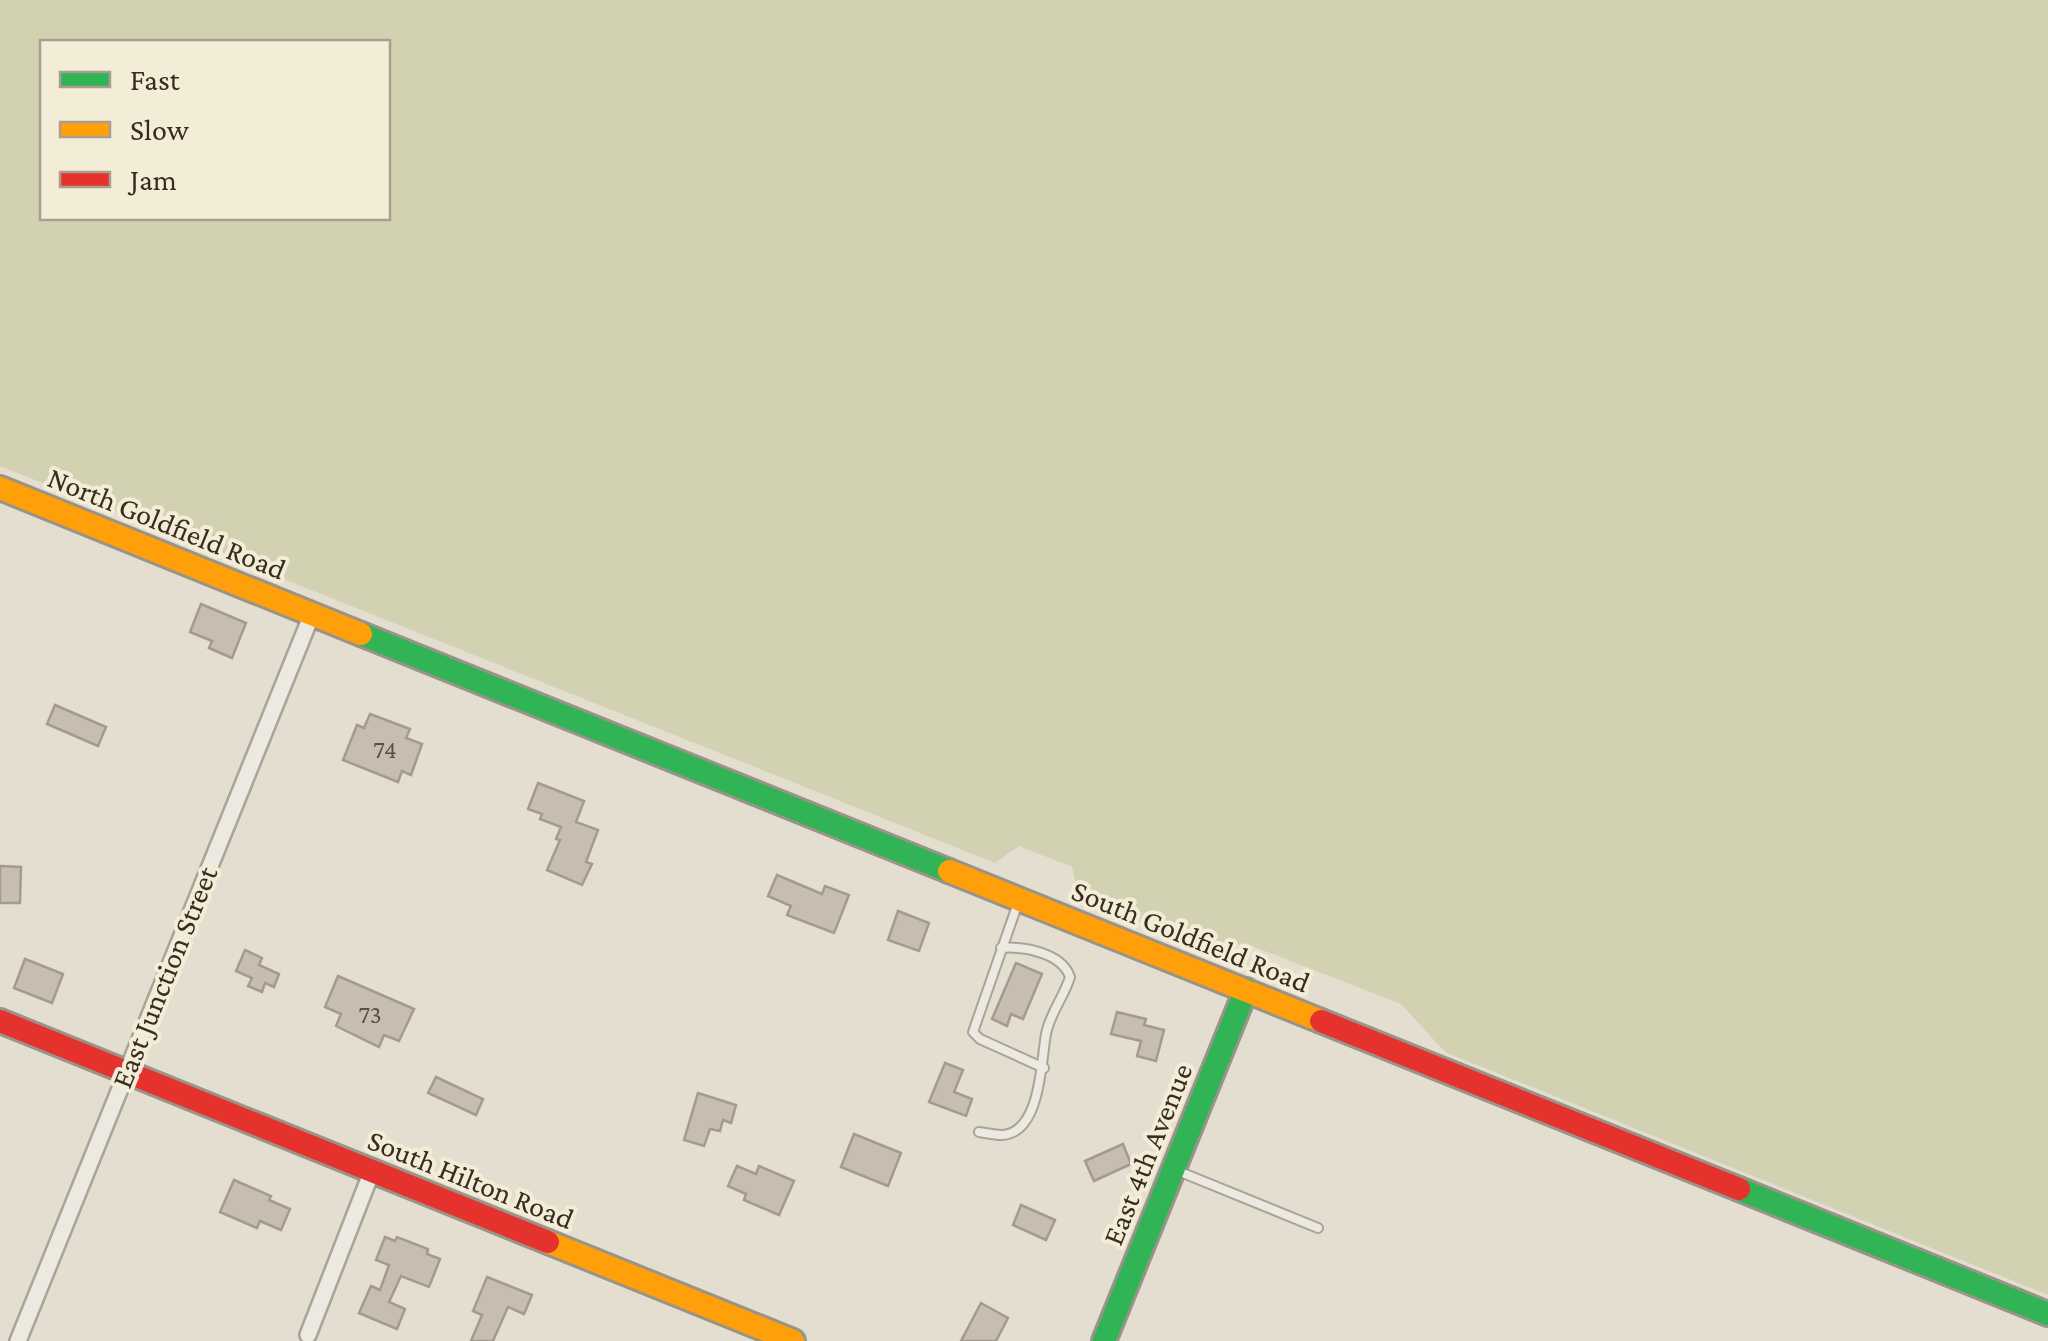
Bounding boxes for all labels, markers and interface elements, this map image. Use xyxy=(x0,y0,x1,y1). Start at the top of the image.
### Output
legend xyxy=(40,40,390,220)
text: Fast xyxy=(130,63,181,96)
text: Slow xyxy=(130,113,190,146)
text: Jam xyxy=(127,163,177,196)
street label: North Goldfield Road xyxy=(43,460,291,586)
house number: 74 xyxy=(373,736,397,763)
street label: East Junction Street xyxy=(105,861,224,1092)
street label: South Goldfield Road xyxy=(1067,873,1315,999)
house number: 73 xyxy=(358,1001,382,1028)
street label: East 4th Avenue xyxy=(1096,1058,1198,1250)
street label: South Hilton Road xyxy=(363,1123,579,1235)

